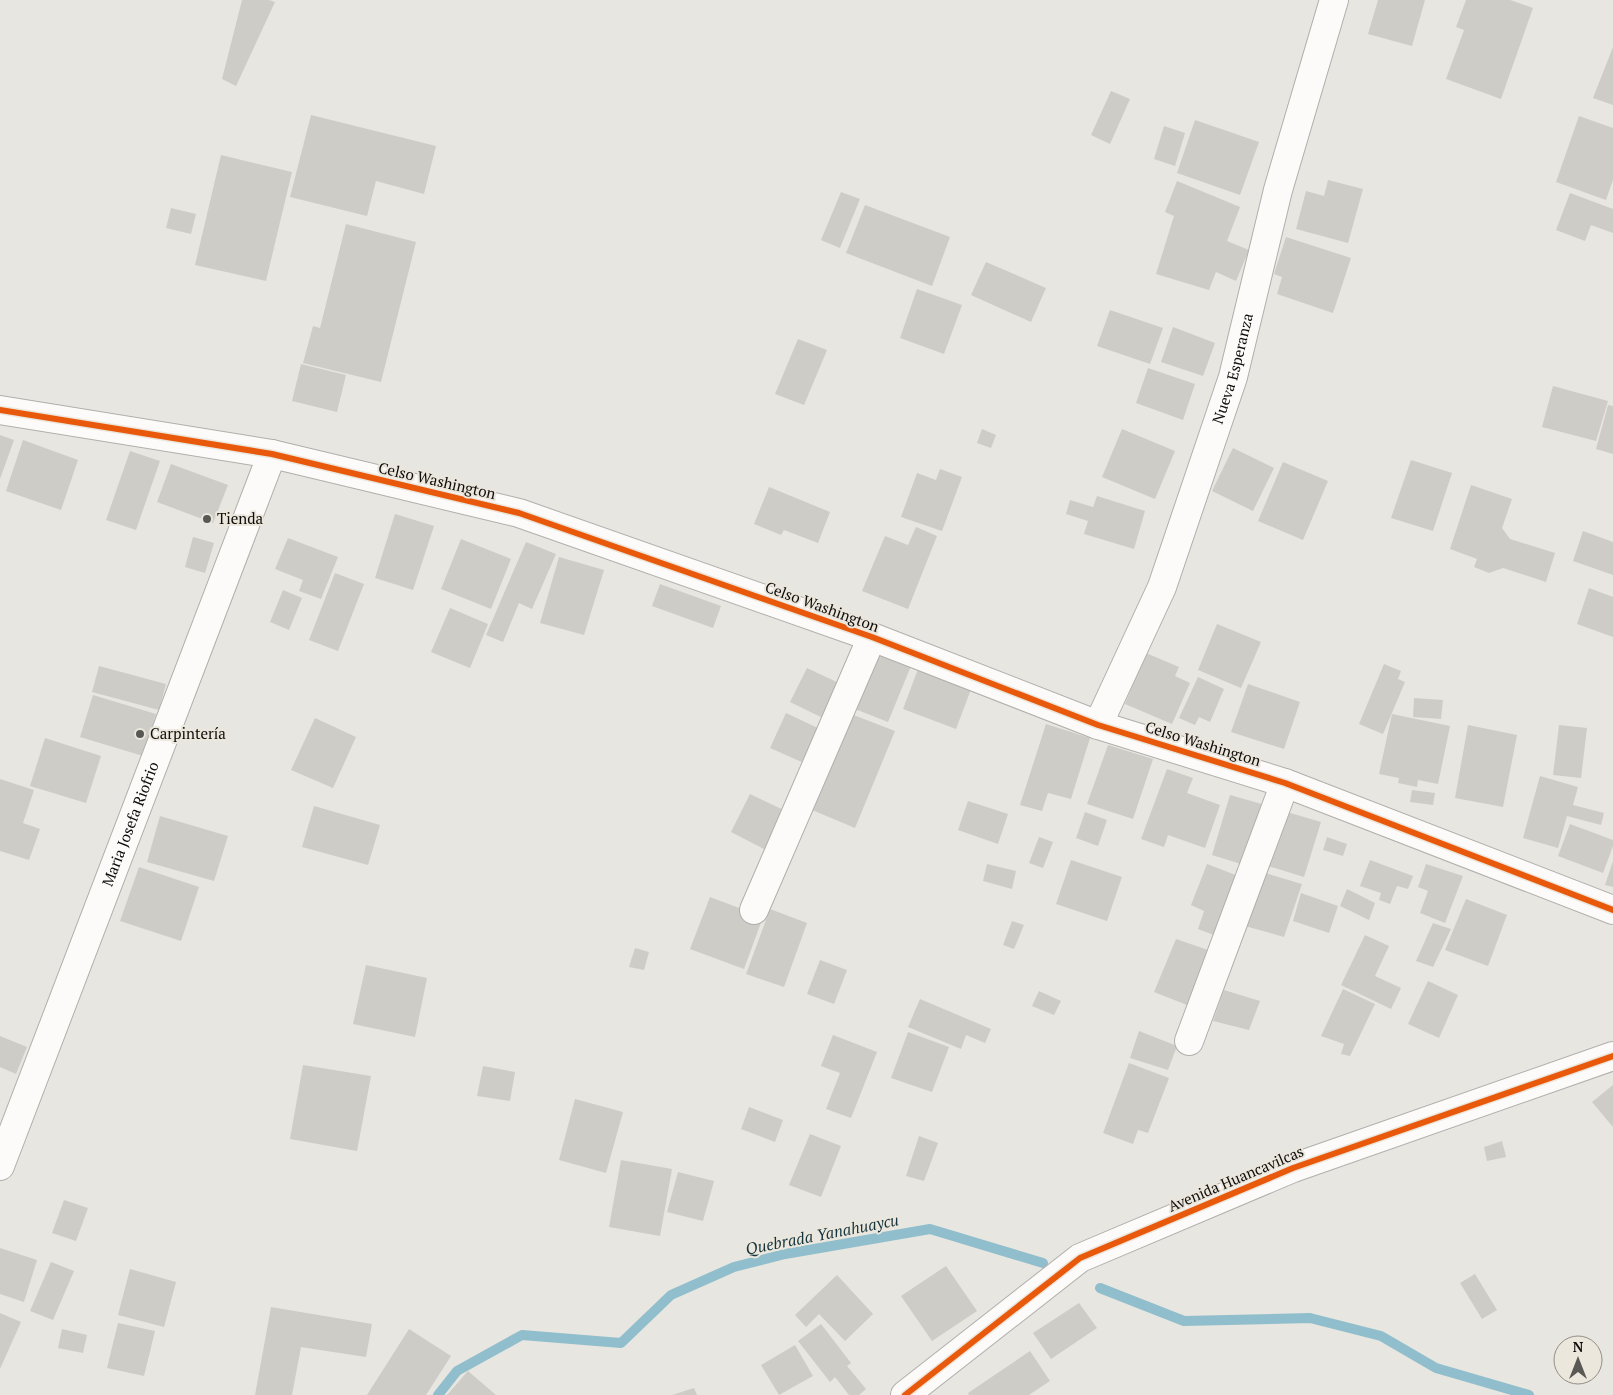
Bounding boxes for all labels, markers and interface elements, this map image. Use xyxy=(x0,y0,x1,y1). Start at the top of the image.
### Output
street label: Nueva Esperanza xyxy=(1207,311,1257,426)
street label: Celso Washington xyxy=(377,457,498,503)
place label: Tienda xyxy=(217,508,264,528)
marker: Tienda xyxy=(201,513,213,525)
street label: Celso Washington xyxy=(763,576,882,636)
street label: Celso Washington xyxy=(1143,716,1264,770)
place label: Carpintería xyxy=(150,723,226,743)
marker: Carpintería xyxy=(134,728,146,740)
street label: Maria Josefa Riofrio xyxy=(97,758,163,889)
street label: Avenida Huancavilcas xyxy=(1165,1140,1306,1216)
water label: Quebrada Yanahuaycu xyxy=(743,1208,901,1260)
north arrow xyxy=(1553,1335,1603,1385)
text: N xyxy=(1573,1337,1584,1356)

